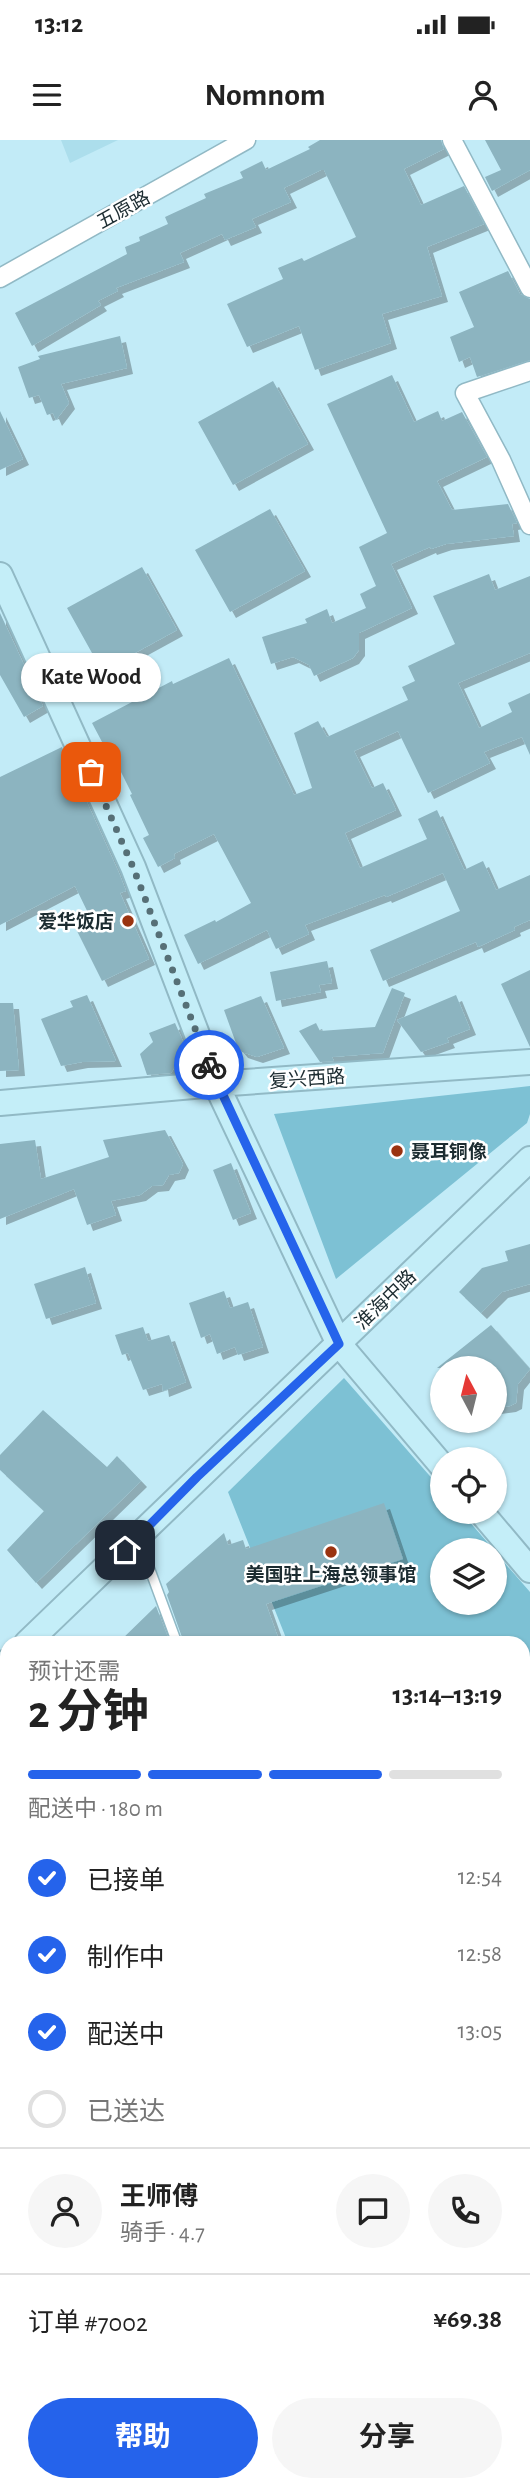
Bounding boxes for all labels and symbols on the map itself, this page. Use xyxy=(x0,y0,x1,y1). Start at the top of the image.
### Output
street label: 五原路 xyxy=(94,187,153,232)
callout: Kate Wood xyxy=(21,653,161,702)
pin xyxy=(61,742,121,802)
place label: 爱华饭店 xyxy=(38,911,114,932)
marker: 爱华饭店 xyxy=(120,913,136,929)
courier xyxy=(174,1030,244,1100)
street label: 复兴西路 xyxy=(268,1066,346,1092)
place label: 聂耳铜像 xyxy=(411,1141,487,1162)
marker: 聂耳铜像 xyxy=(389,1143,405,1159)
street label: 淮海中路 xyxy=(351,1265,420,1333)
north arrow xyxy=(430,1356,508,1433)
pin xyxy=(95,1520,155,1580)
marker: 美国驻上海总领事馆 xyxy=(323,1544,339,1560)
place label: 美国驻上海总领事馆 xyxy=(245,1564,417,1585)

